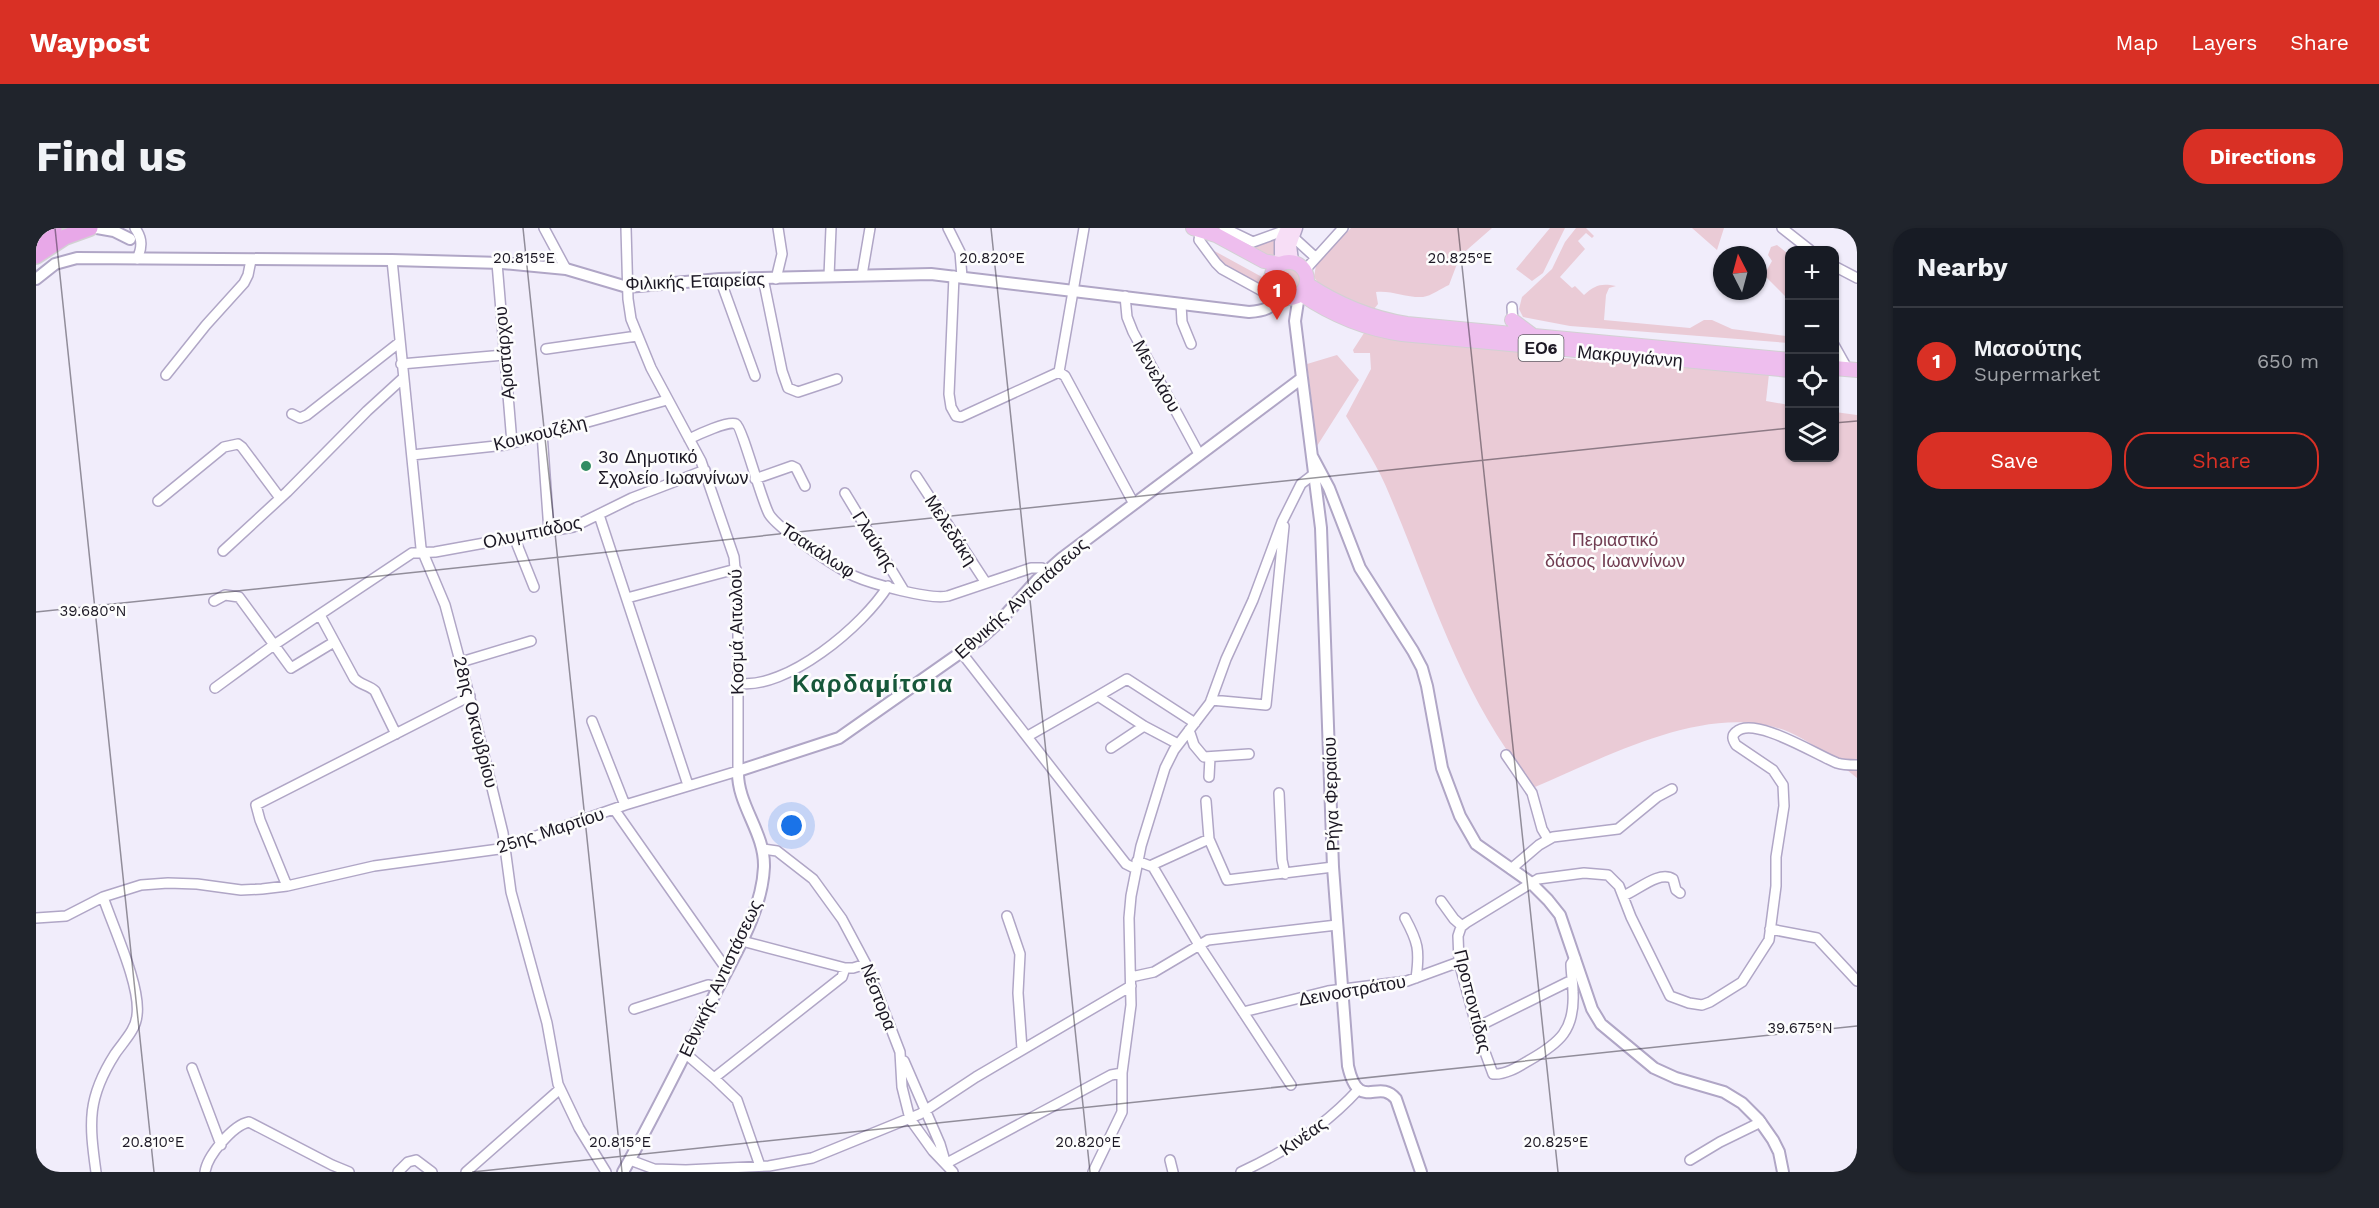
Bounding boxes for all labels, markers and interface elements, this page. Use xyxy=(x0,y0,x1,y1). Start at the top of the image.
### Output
text: Waypost xyxy=(30,26,149,59)
text: Map xyxy=(2115,30,2158,55)
text: Layers xyxy=(2191,30,2257,55)
text: Share xyxy=(2290,30,2349,55)
button: Directions xyxy=(2183,129,2343,184)
text: Find us xyxy=(36,132,187,181)
north arrow xyxy=(1713,246,1767,300)
map controls xyxy=(1785,246,1839,462)
button: + xyxy=(1785,246,1839,300)
text: 20.815°E xyxy=(493,249,555,267)
text: 20.820°E xyxy=(959,249,1025,267)
text: 20.825°E xyxy=(1428,249,1492,267)
text: Nearby xyxy=(1917,252,2008,282)
street label: Φιλικής Εταιρείας xyxy=(625,268,766,294)
pin: 1 xyxy=(1258,270,1296,320)
button: − xyxy=(1785,300,1839,354)
street label: Αριστάρχου xyxy=(489,305,519,401)
road number: ΕΟ6 xyxy=(1518,335,1564,361)
street label: Μενελάου xyxy=(1129,336,1185,416)
text: Μασούτης xyxy=(1974,336,2082,361)
street label: Μακρυγιάννη xyxy=(1576,341,1684,371)
text: 1 xyxy=(1932,349,1941,373)
text: 650 m xyxy=(2257,349,2319,373)
button: locate xyxy=(1785,354,1839,408)
text: Supermarket xyxy=(1974,362,2100,386)
button: layers xyxy=(1785,408,1839,462)
street label: Κουκουζέλη xyxy=(491,411,589,455)
button: Save xyxy=(1917,432,2112,489)
button: Share xyxy=(2124,432,2319,489)
place label: 3ο Δημοτικό Σχολείο Ιωαννίνων xyxy=(598,446,748,488)
marker: 3ο Δημοτικό Σχολείο Ιωαννίνων xyxy=(579,459,593,473)
street label: Μελεδάκη xyxy=(921,491,981,569)
street label: Γλαύκης xyxy=(848,507,902,575)
street label: Ολυμπιάδος xyxy=(481,511,583,553)
street label: Τσακάλωφ xyxy=(777,518,859,582)
park label: Περιαστικό δάσος Ιωαννίνων xyxy=(1545,529,1685,571)
street label: Εθνικής Αντιστάσεως xyxy=(950,533,1092,663)
street label: Κοσμά Αιτωλού xyxy=(724,569,748,695)
text: 39.680°N xyxy=(59,602,127,620)
street label: 28ης Οκτωβρίου xyxy=(450,654,502,790)
district label: Καρδαμίτσια xyxy=(792,670,954,698)
street label: Ρήγα Φεραίου xyxy=(1319,736,1343,852)
street label: 25ης Μαρτίου xyxy=(493,803,607,857)
your location xyxy=(777,811,806,840)
street label: Εθνικής Αντιστάσεως xyxy=(674,896,766,1060)
street label: Προποντίδας xyxy=(1450,947,1496,1055)
street label: Νέστορα xyxy=(857,961,901,1033)
street label: Δεινοστράτου xyxy=(1297,970,1407,1010)
text: 39.675°N xyxy=(1767,1019,1833,1037)
street label: Κινέας xyxy=(1276,1112,1331,1160)
text: 20.810°E xyxy=(122,1133,184,1151)
text: 20.815°E xyxy=(589,1133,651,1151)
text: 20.820°E xyxy=(1055,1133,1121,1151)
text: 20.825°E xyxy=(1524,1133,1588,1151)

